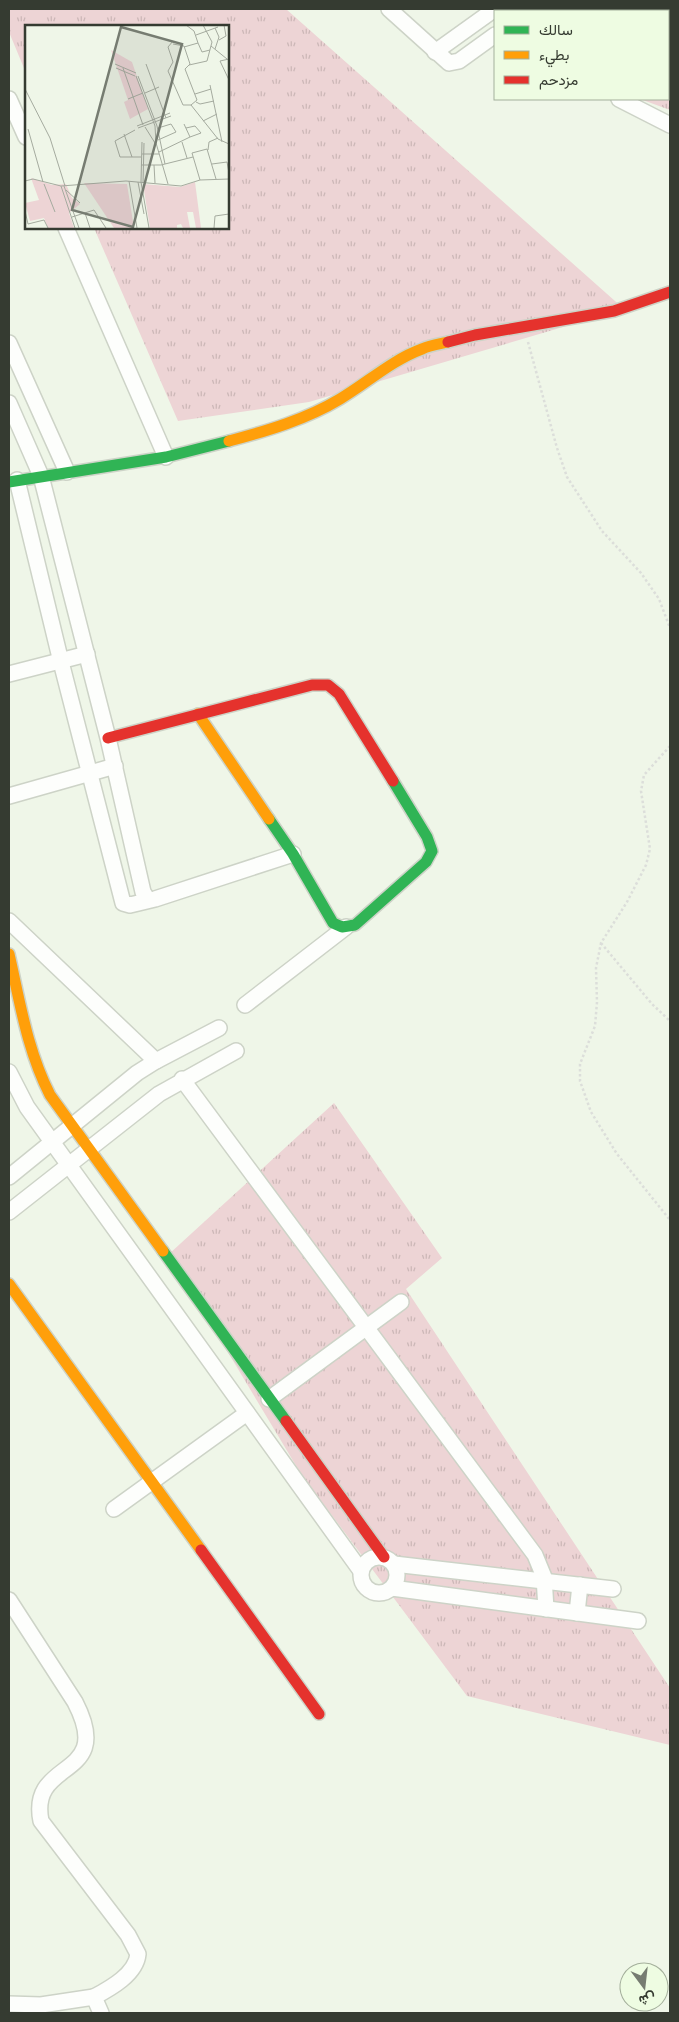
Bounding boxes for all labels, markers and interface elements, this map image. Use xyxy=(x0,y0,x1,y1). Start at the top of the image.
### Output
legend xyxy=(494,10,669,100)
text: سالك xyxy=(539,20,573,38)
inset map xyxy=(25,25,229,229)
text: بطيء xyxy=(539,45,569,68)
text: مزدحم xyxy=(539,70,578,90)
north arrow xyxy=(619,1962,669,2012)
text: ش xyxy=(637,1989,658,2010)

